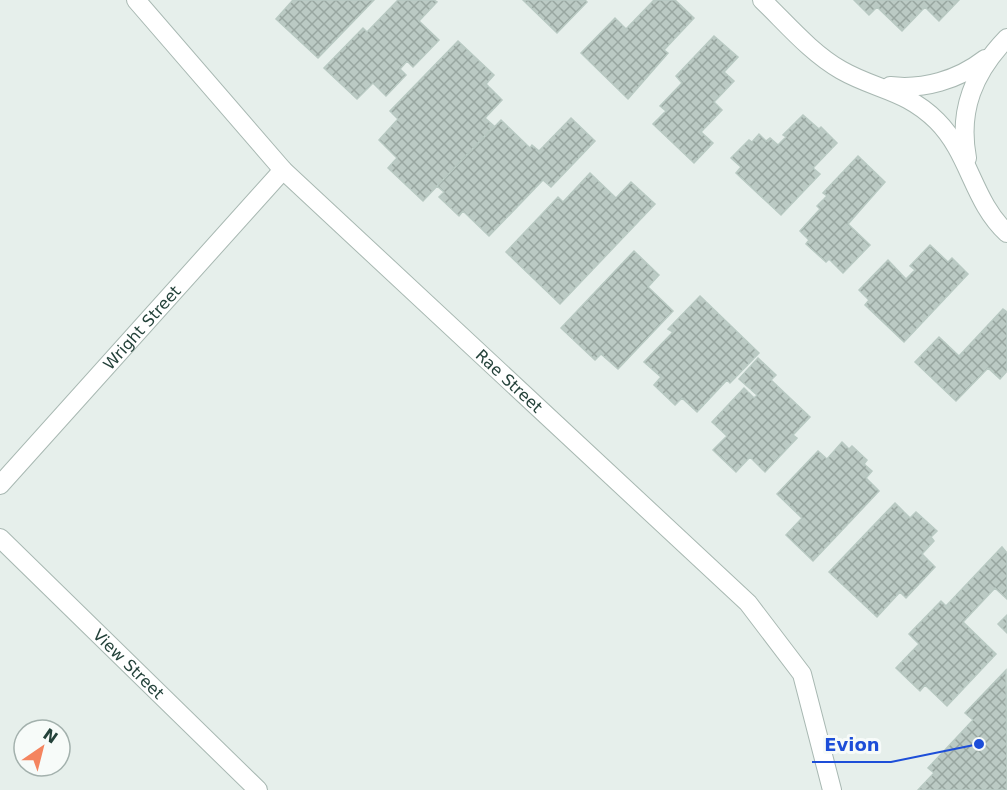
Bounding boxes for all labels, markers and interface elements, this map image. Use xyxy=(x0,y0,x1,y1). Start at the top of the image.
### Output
street label: Wright Street xyxy=(99,282,185,374)
street label: Rae Street xyxy=(472,345,546,417)
street label: View Street xyxy=(89,625,168,703)
north arrow xyxy=(12,718,72,778)
text: N xyxy=(39,725,61,748)
callout: Evion xyxy=(812,726,891,762)
text: Evion xyxy=(824,734,880,755)

